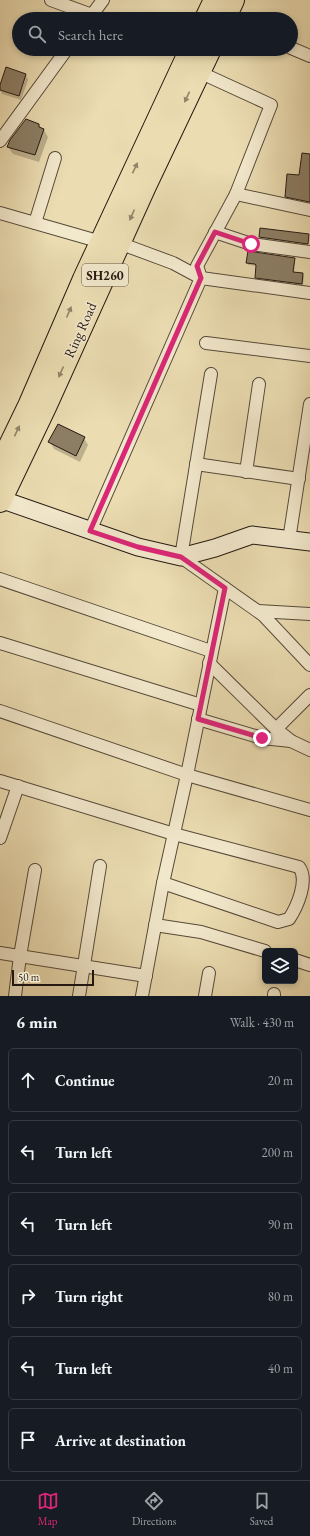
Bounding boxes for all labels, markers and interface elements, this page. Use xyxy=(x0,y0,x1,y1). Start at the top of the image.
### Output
search box xyxy=(12,12,298,56)
icon: search xyxy=(26,23,48,45)
text: Search here xyxy=(58,25,123,44)
one-way arrow xyxy=(184,91,190,103)
one-way arrow xyxy=(132,163,138,174)
one-way arrow xyxy=(129,209,135,220)
route start xyxy=(242,235,260,253)
road number: SH260 xyxy=(82,264,128,286)
street label: Ring Road xyxy=(60,299,101,361)
one-way arrow xyxy=(67,305,73,317)
one-way arrow xyxy=(58,366,64,377)
one-way arrow xyxy=(14,425,20,436)
route end xyxy=(253,729,271,747)
map controls xyxy=(262,948,298,984)
button: layers xyxy=(262,948,298,984)
scale bar xyxy=(12,968,94,987)
text: 50 m xyxy=(18,970,39,984)
text: 6 min xyxy=(16,1011,57,1033)
text: Walk · 430 m xyxy=(230,1014,294,1031)
icon: ahead xyxy=(17,1069,39,1091)
text: Continue xyxy=(55,1071,115,1090)
text: 20 m xyxy=(268,1072,293,1089)
icon: left xyxy=(17,1141,39,1163)
text: Turn left xyxy=(55,1143,112,1162)
text: 200 m xyxy=(262,1144,293,1161)
icon: left xyxy=(17,1213,39,1235)
text: Turn left xyxy=(55,1215,112,1234)
text: 90 m xyxy=(268,1216,293,1233)
icon: right xyxy=(17,1285,39,1307)
text: Turn right xyxy=(55,1287,123,1306)
text: 80 m xyxy=(268,1288,293,1305)
icon: left xyxy=(17,1357,39,1379)
text: Turn left xyxy=(55,1359,112,1378)
text: 40 m xyxy=(268,1360,293,1377)
icon: arrive xyxy=(17,1429,39,1451)
text: Arrive at destination xyxy=(55,1431,186,1450)
tab: Map xyxy=(37,1490,59,1528)
tab: Directions xyxy=(132,1490,176,1528)
tab: Saved xyxy=(250,1490,273,1528)

